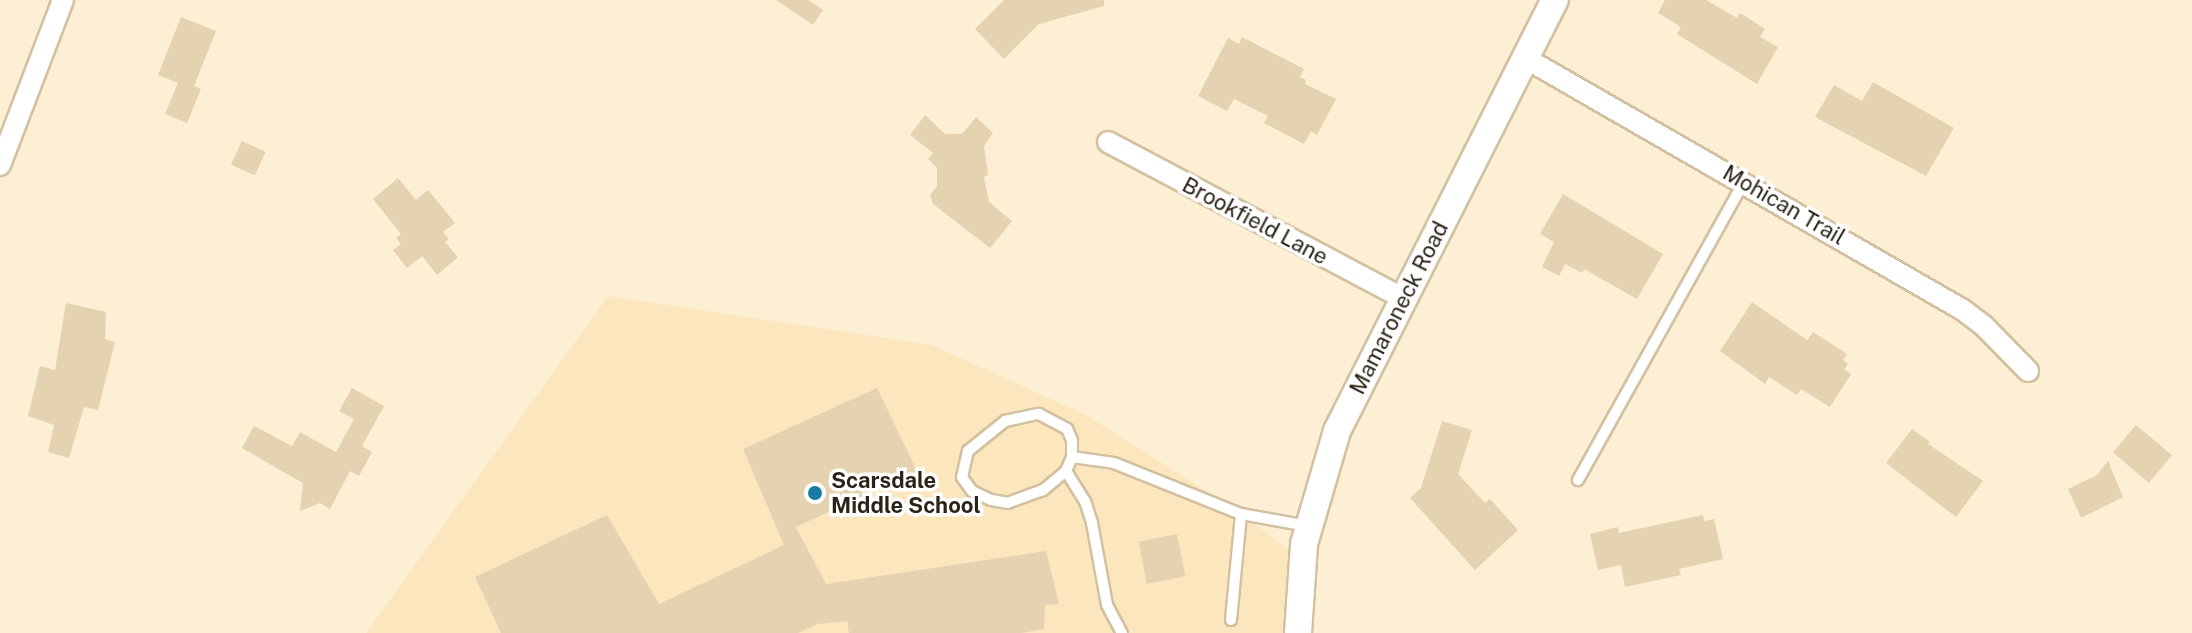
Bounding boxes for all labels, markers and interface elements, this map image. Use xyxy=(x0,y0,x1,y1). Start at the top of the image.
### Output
street label: Mohican Trail xyxy=(1718,159,1850,251)
street label: Brookfield Lane xyxy=(1178,172,1332,270)
street label: Mamaroneck Road xyxy=(1344,217,1454,399)
place label: Scarsdale Middle School xyxy=(831,467,981,518)
marker: Scarsdale Middle School xyxy=(806,484,824,502)

